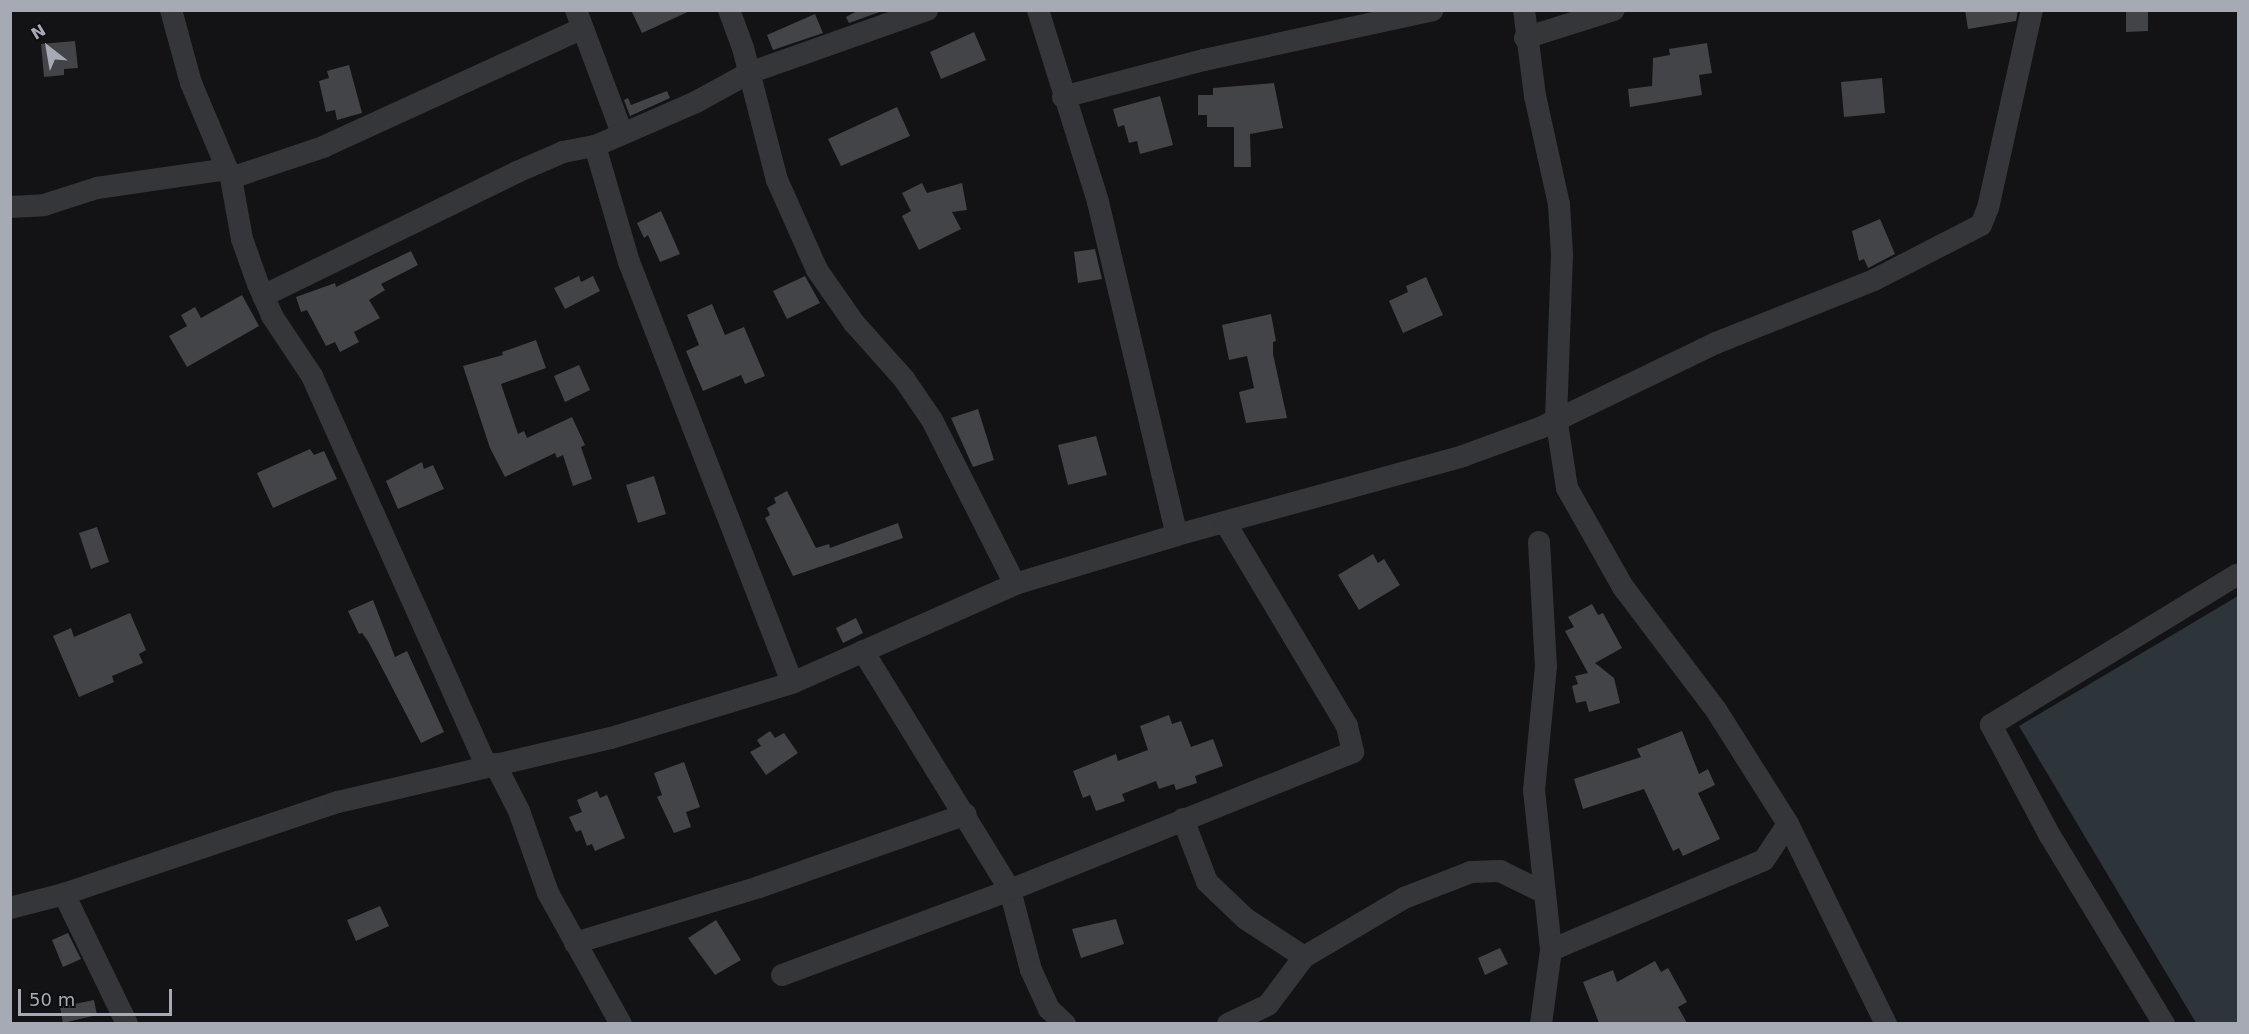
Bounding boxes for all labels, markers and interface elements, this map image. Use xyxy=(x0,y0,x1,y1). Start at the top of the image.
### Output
north arrow xyxy=(18,18,78,78)
text: N xyxy=(28,21,49,44)
scale bar xyxy=(21,977,176,1015)
text: 50 m xyxy=(29,989,75,1010)

